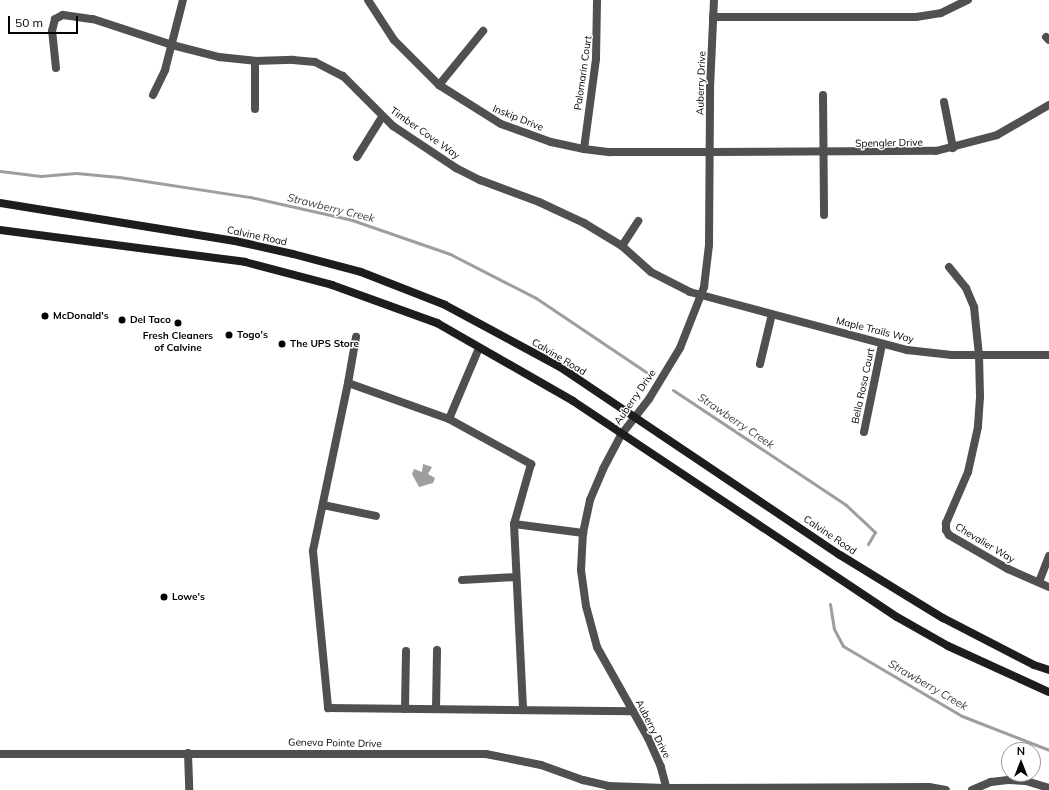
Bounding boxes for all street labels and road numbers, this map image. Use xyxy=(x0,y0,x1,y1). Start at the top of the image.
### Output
street label: Palomarin Court xyxy=(572,35,594,111)
street label: Auberry Drive xyxy=(694,51,708,115)
street label: Inskip Drive xyxy=(491,102,545,134)
street label: Timber Cove Way xyxy=(388,105,462,161)
street label: Spengler Drive xyxy=(855,136,923,150)
street label: Calvine Road xyxy=(226,224,288,248)
street label: Maple Trails Way xyxy=(835,315,915,345)
street label: Calvine Road xyxy=(530,336,588,378)
street label: Bella Rosa Court xyxy=(849,347,877,425)
street label: Auberry Drive xyxy=(612,367,658,427)
street label: Calvine Road xyxy=(801,513,859,557)
street label: Chevalier Way xyxy=(953,520,1017,566)
street label: Auberry Drive xyxy=(633,698,673,760)
street label: Geneva Pointe Drive xyxy=(288,736,382,750)

